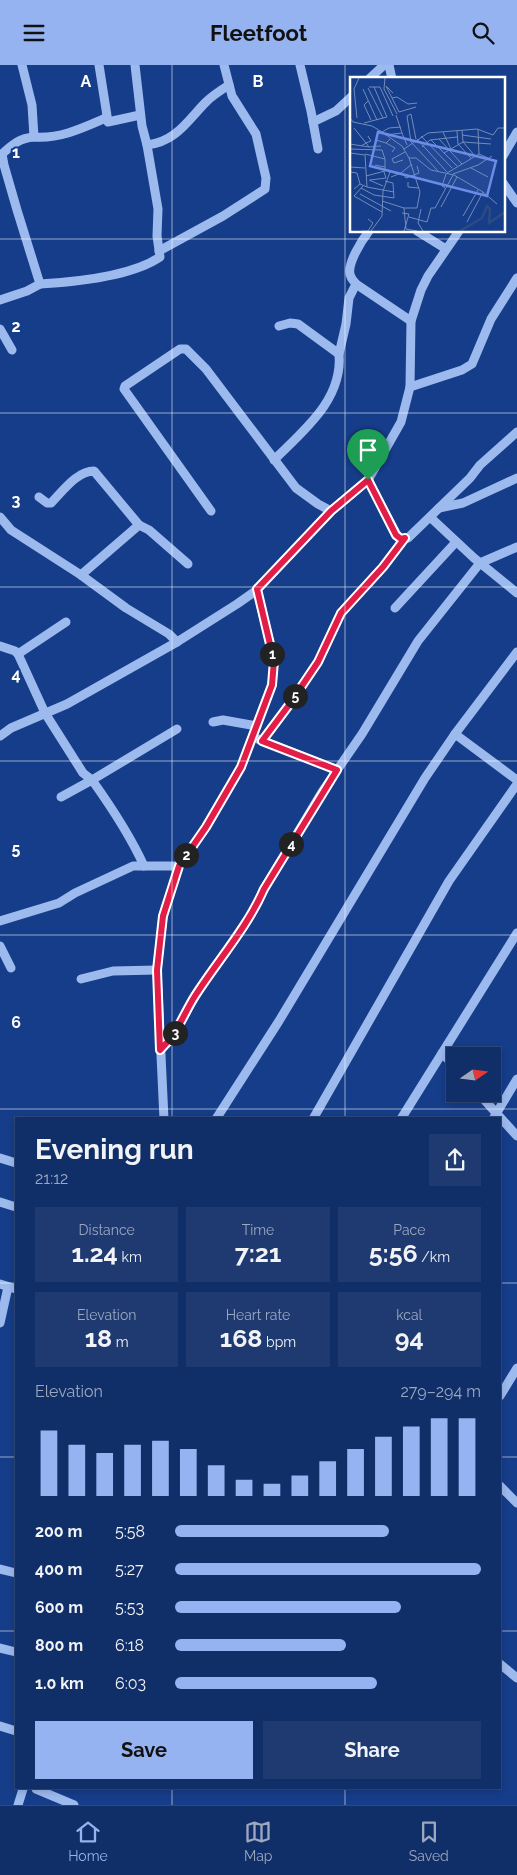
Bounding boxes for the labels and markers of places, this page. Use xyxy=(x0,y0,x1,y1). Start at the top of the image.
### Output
pin xyxy=(347,429,389,480)
pin: 1 xyxy=(260,641,284,667)
pin: 5 xyxy=(282,683,308,709)
pin: 4 xyxy=(278,831,304,857)
pin: 2 xyxy=(174,843,198,867)
pin: 3 xyxy=(162,1021,188,1045)

